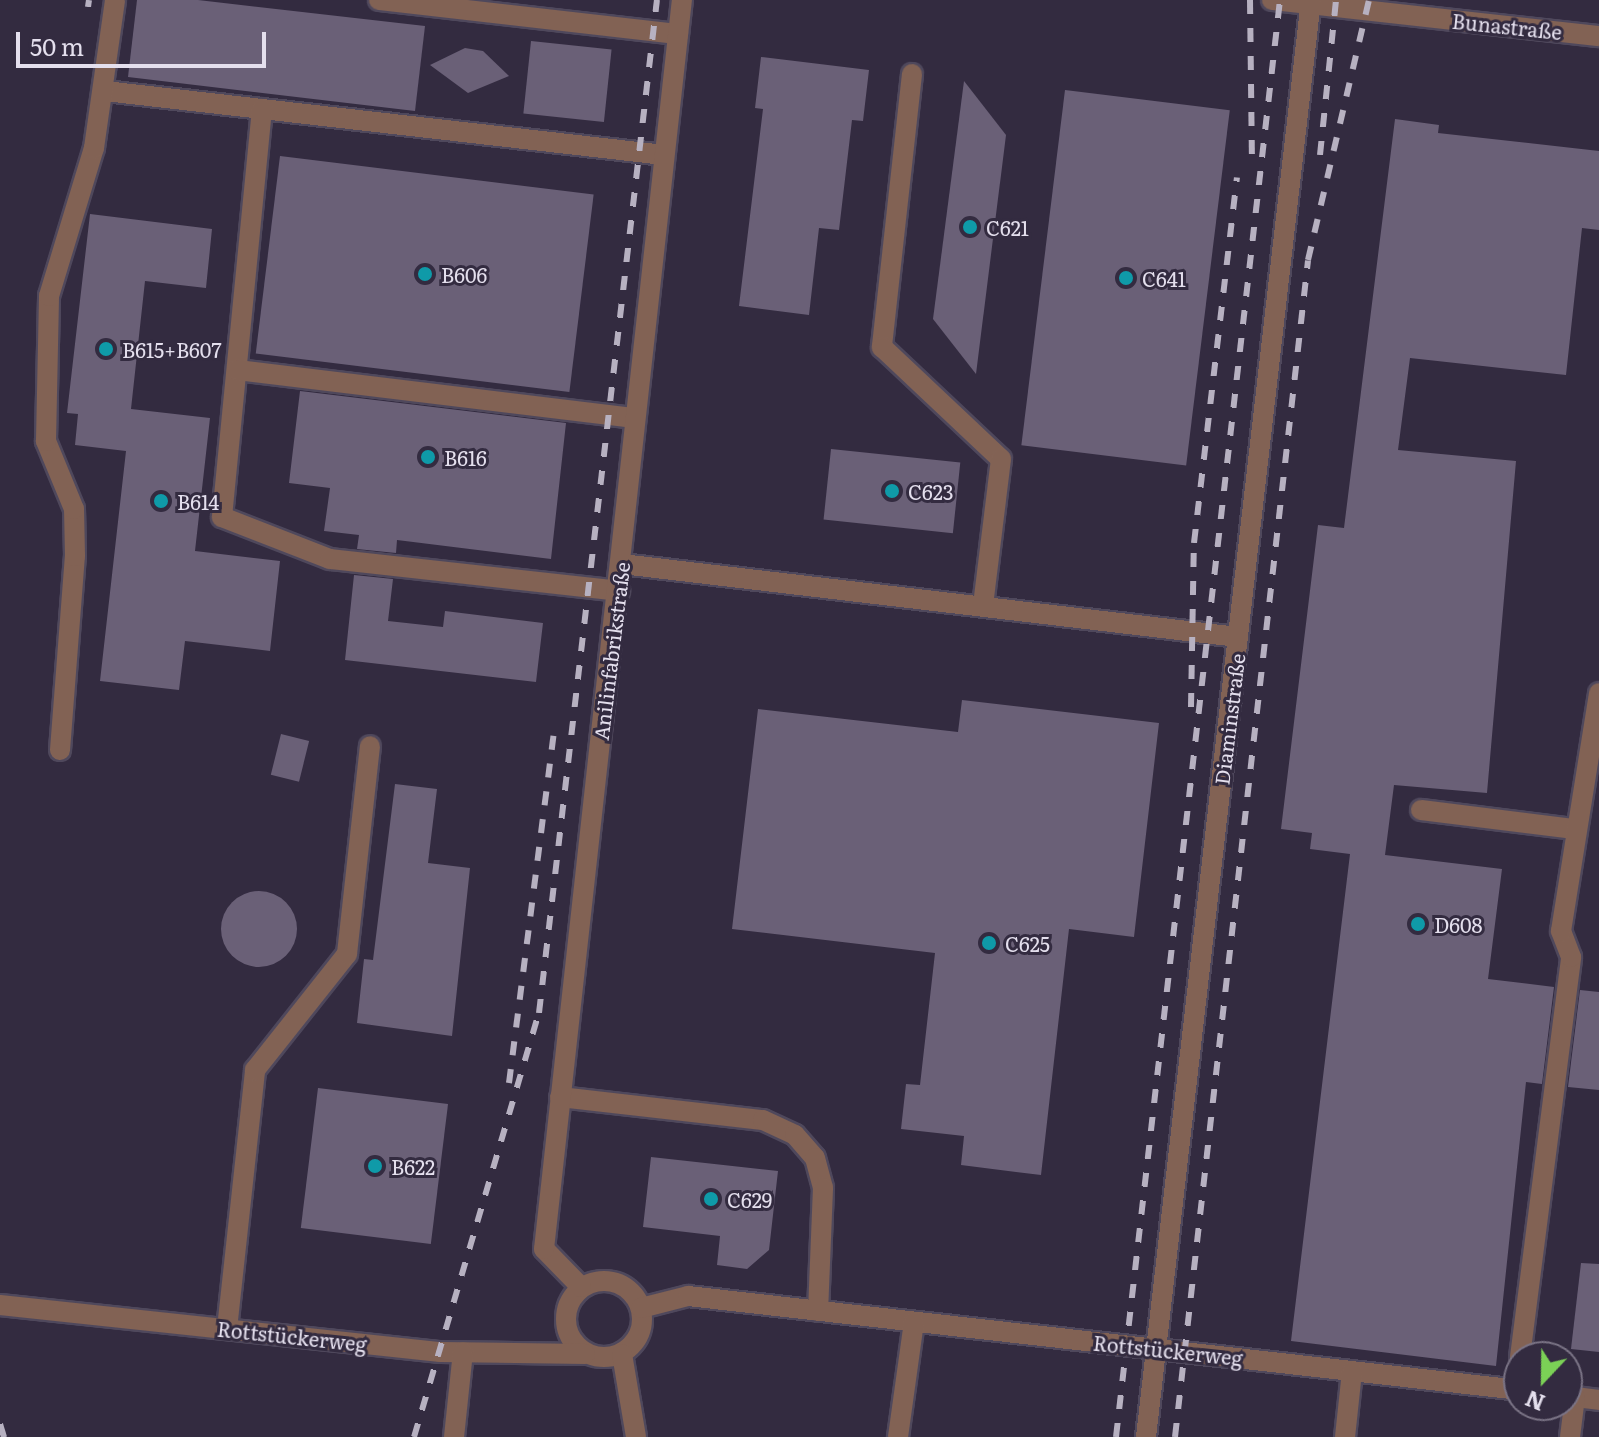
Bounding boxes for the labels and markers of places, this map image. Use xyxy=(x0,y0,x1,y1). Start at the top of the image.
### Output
place label: C621 xyxy=(986,215,1029,239)
marker: C621 xyxy=(961,218,979,236)
place label: B606 xyxy=(441,262,487,286)
marker: B606 xyxy=(416,265,434,283)
place label: C641 xyxy=(1142,266,1186,290)
marker: C641 xyxy=(1117,269,1135,287)
place label: B615+B607 xyxy=(122,337,222,361)
marker: B615+B607 xyxy=(97,340,115,358)
place label: B616 xyxy=(444,445,487,469)
marker: B616 xyxy=(419,448,437,466)
place label: C623 xyxy=(908,479,954,503)
marker: C623 xyxy=(883,482,901,500)
place label: B614 xyxy=(177,489,219,513)
marker: B614 xyxy=(152,492,170,510)
place label: D608 xyxy=(1434,912,1483,936)
marker: D608 xyxy=(1409,915,1427,933)
place label: C625 xyxy=(1005,931,1050,955)
marker: C625 xyxy=(980,934,998,952)
place label: B622 xyxy=(391,1154,435,1178)
marker: B622 xyxy=(366,1157,384,1175)
place label: C629 xyxy=(727,1187,772,1211)
marker: C629 xyxy=(702,1190,720,1208)

